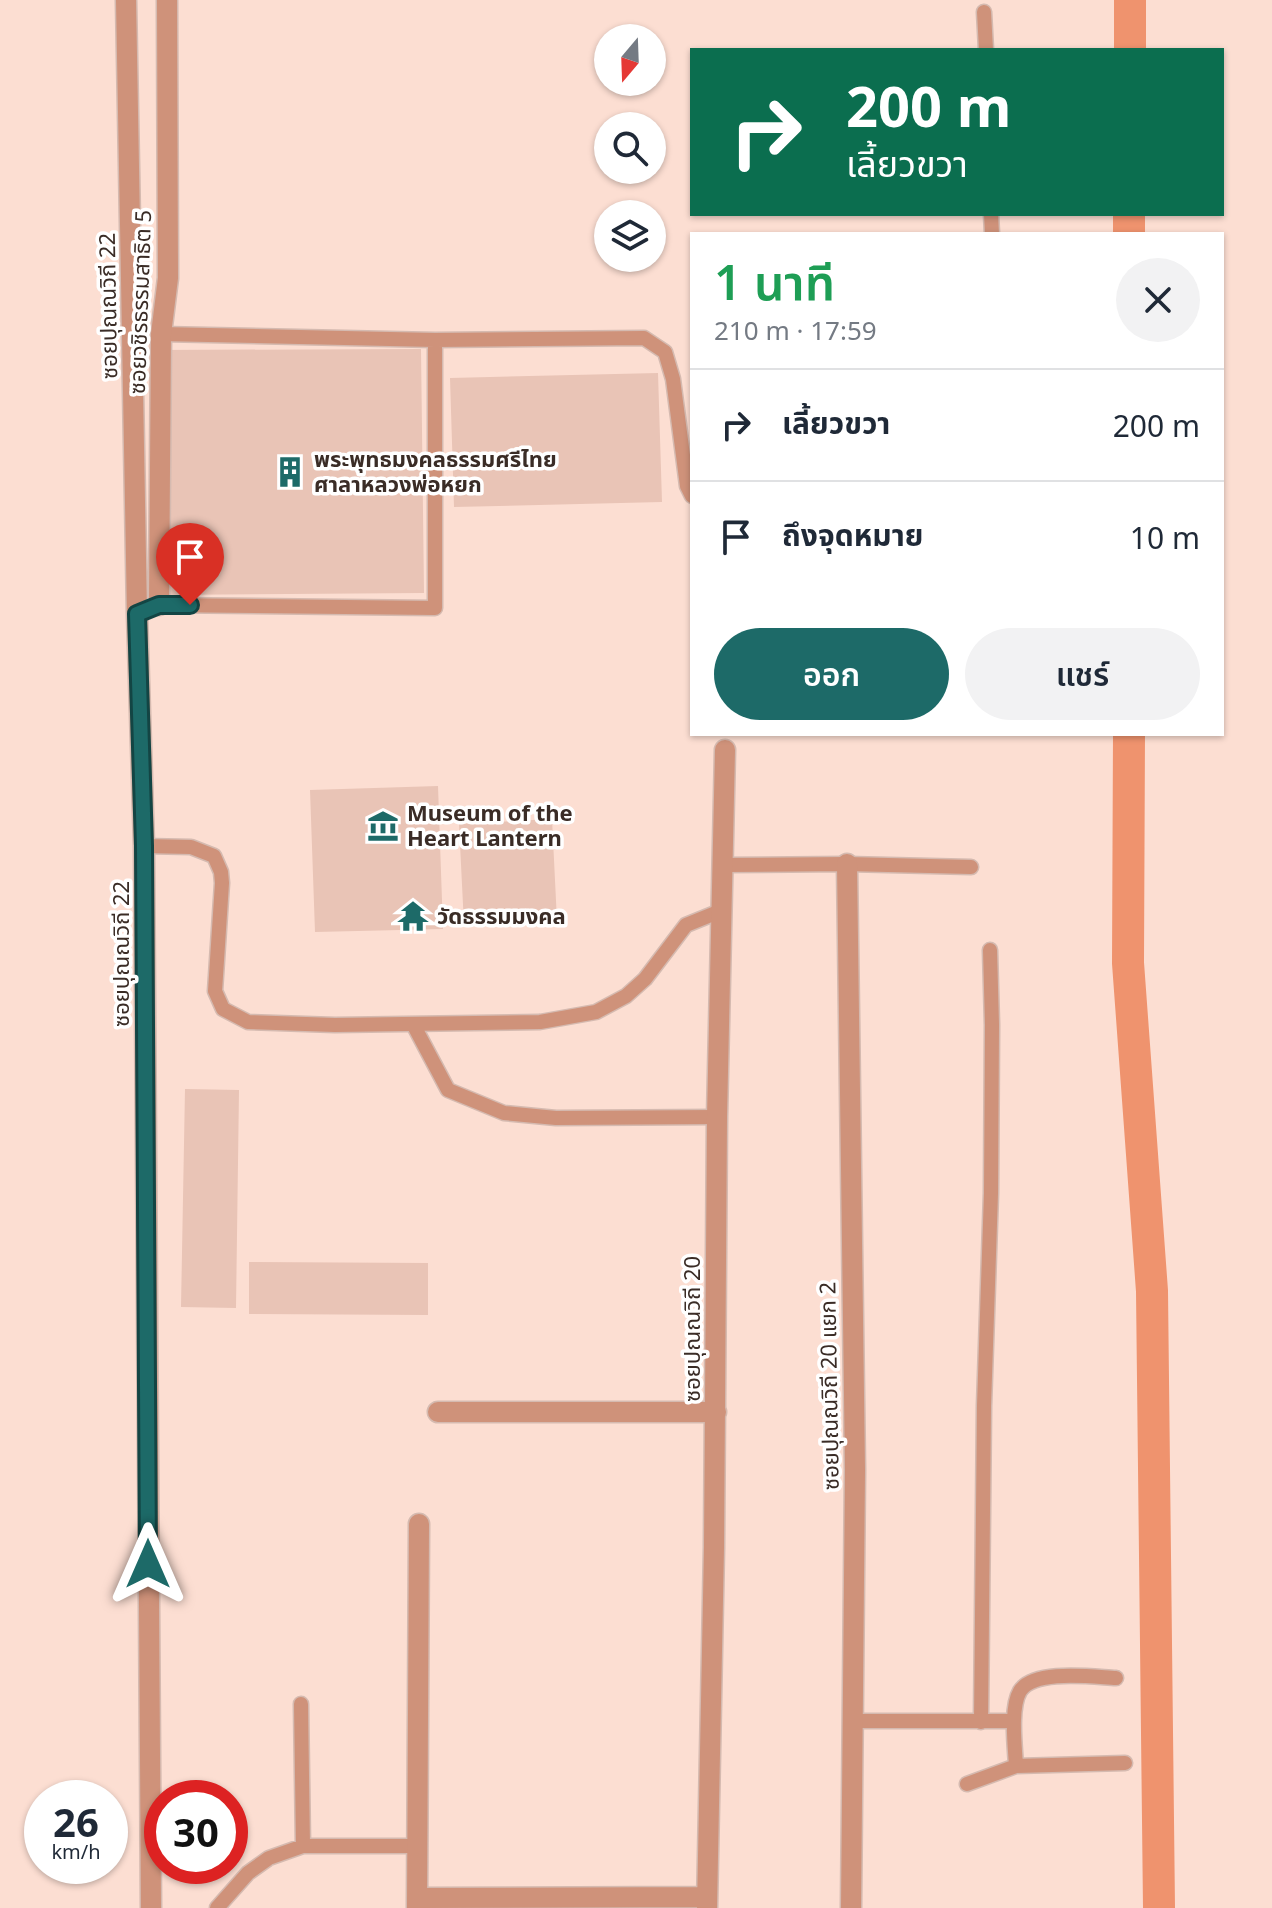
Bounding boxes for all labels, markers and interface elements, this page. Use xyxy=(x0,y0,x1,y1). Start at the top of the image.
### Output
north arrow xyxy=(594,24,666,96)
map controls xyxy=(594,24,666,272)
text: 200 m xyxy=(846,67,1011,143)
icon: right xyxy=(714,80,818,184)
button: search xyxy=(594,112,666,184)
text: เลี้ยวขวา xyxy=(846,139,968,188)
button: layers xyxy=(594,200,666,272)
street label: ซอยวชิรธรรมสาธิต 5 xyxy=(121,209,157,395)
street label: ซอยปุณณวิถี 22 xyxy=(91,233,123,379)
text: 1 นาที xyxy=(714,249,835,314)
button: close xyxy=(1116,258,1200,342)
text: 210 m · 17:59 xyxy=(714,312,877,348)
text: เลี้ยวขวา xyxy=(782,402,890,443)
icon: right xyxy=(714,403,758,447)
text: 200 m xyxy=(1113,405,1200,446)
place label: พระพุทธมงคลธรรมศรีไทย ศาลาหลวงพ่อหยก xyxy=(314,443,557,498)
building icon: พระพุทธมงคลธรรมศรีไทย ศาลาหลวงพ่อหยก xyxy=(273,455,307,489)
text: ถึงจุดหมาย xyxy=(782,514,923,555)
icon: arrive xyxy=(714,515,758,559)
text: 10 m xyxy=(1130,517,1200,558)
pin xyxy=(156,523,224,605)
icon: arrive xyxy=(168,535,212,579)
button: ออก xyxy=(714,628,949,720)
button: แชร์ xyxy=(965,628,1200,720)
place label: Museum of the Heart Lantern xyxy=(407,797,573,852)
museum icon: Museum of the Heart Lantern xyxy=(366,809,400,843)
street label: ซอยปุณณวิถี 22 xyxy=(105,881,135,1027)
temple icon: วัดธรรมมงคล xyxy=(396,899,430,933)
place label: วัดธรรมมงคล xyxy=(437,900,566,930)
street label: ซอยปุณณวิถี 20 xyxy=(676,1256,706,1402)
street label: ซอยปุณณวิถี 20 แยก 2 xyxy=(811,1282,845,1490)
position arrow xyxy=(106,1522,190,1606)
speed limit sign: 30 xyxy=(144,1780,248,1884)
text: 26 xyxy=(53,1794,99,1849)
text: km/h xyxy=(51,1838,101,1865)

